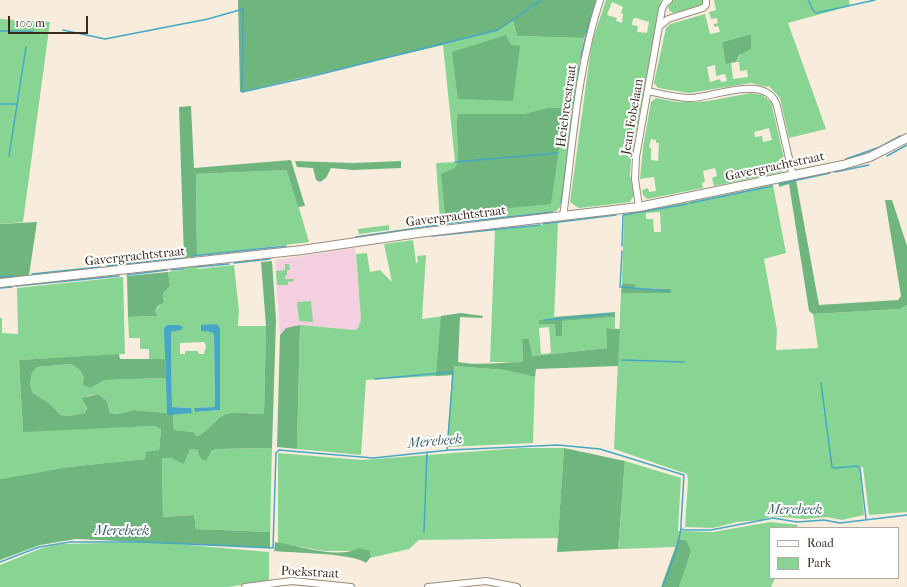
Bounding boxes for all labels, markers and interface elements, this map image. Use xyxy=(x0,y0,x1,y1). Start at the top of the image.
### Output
scale bar xyxy=(10,8,90,34)
text: 100 m xyxy=(15,16,45,30)
street label: Heiebreestraat xyxy=(553,64,581,148)
street label: Jean Fobelaan xyxy=(619,78,647,156)
street label: Gavergrachtstraat xyxy=(724,149,826,185)
street label: Gavergrachtstraat xyxy=(405,203,507,231)
street label: Gavergrachtstraat xyxy=(84,244,186,270)
water label: Merebeek xyxy=(407,431,463,453)
water label: Merebeek xyxy=(768,503,822,519)
water label: Merebeek xyxy=(95,524,149,540)
legend xyxy=(769,527,899,579)
text: Road xyxy=(807,536,834,550)
text: Park xyxy=(807,556,831,570)
street label: Poekstraat xyxy=(280,564,340,582)

